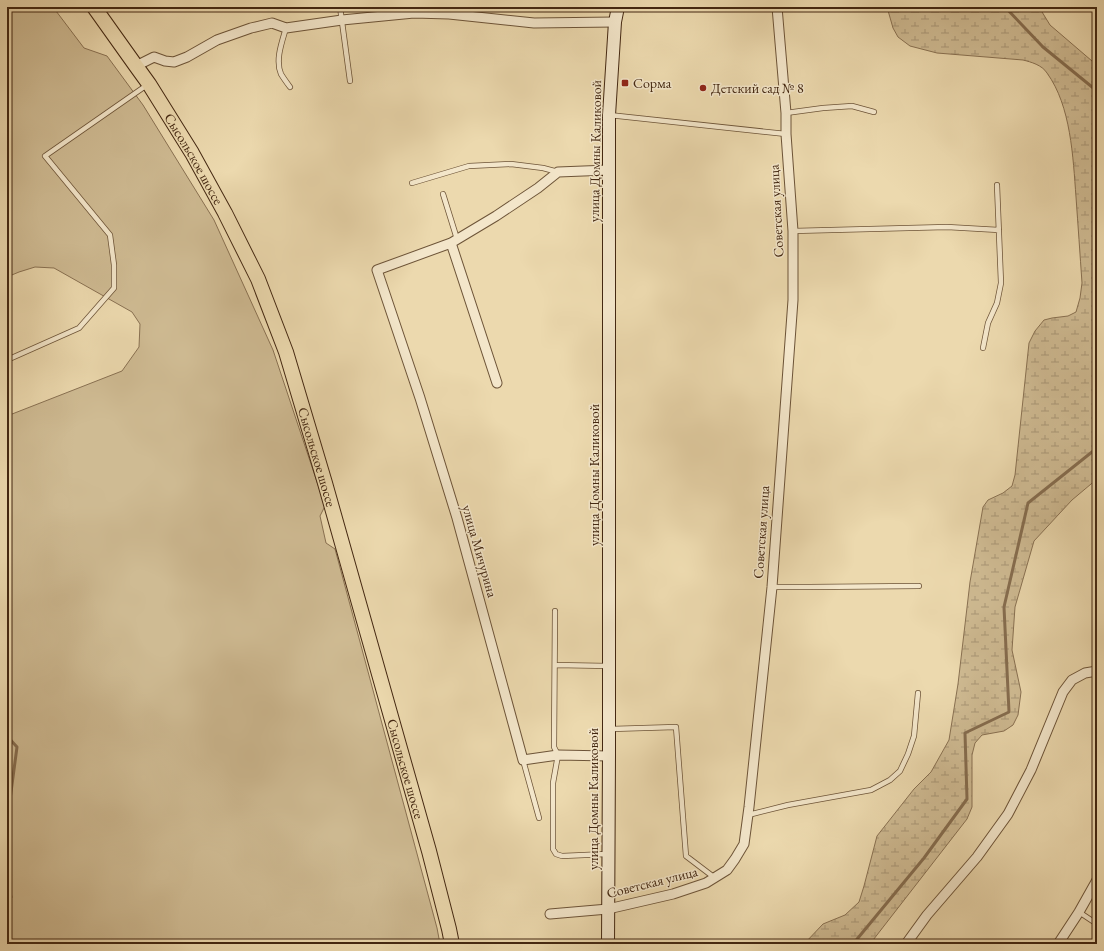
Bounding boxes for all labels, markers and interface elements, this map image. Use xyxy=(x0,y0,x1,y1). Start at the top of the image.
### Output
place label: Сорма xyxy=(633,74,672,92)
marker: Сорма xyxy=(620,78,630,88)
street label: улица Домны Каликовой xyxy=(585,79,605,222)
place label: Детский сад № 8 xyxy=(711,79,804,97)
marker: Детский сад № 8 xyxy=(698,83,708,93)
street label: Сысольское шоссе xyxy=(160,110,228,208)
street label: Советская улица xyxy=(765,164,787,258)
street label: улица Домны Каликовой xyxy=(585,403,603,546)
street label: Сысольское шоссе xyxy=(294,405,340,509)
street label: Советская улица xyxy=(749,484,773,579)
street label: улица Мичурина xyxy=(458,503,502,600)
street label: Сысольское шоссе xyxy=(383,717,429,821)
street label: улица Домны Каликовой xyxy=(584,727,602,870)
street label: Советская улица xyxy=(605,862,700,902)

